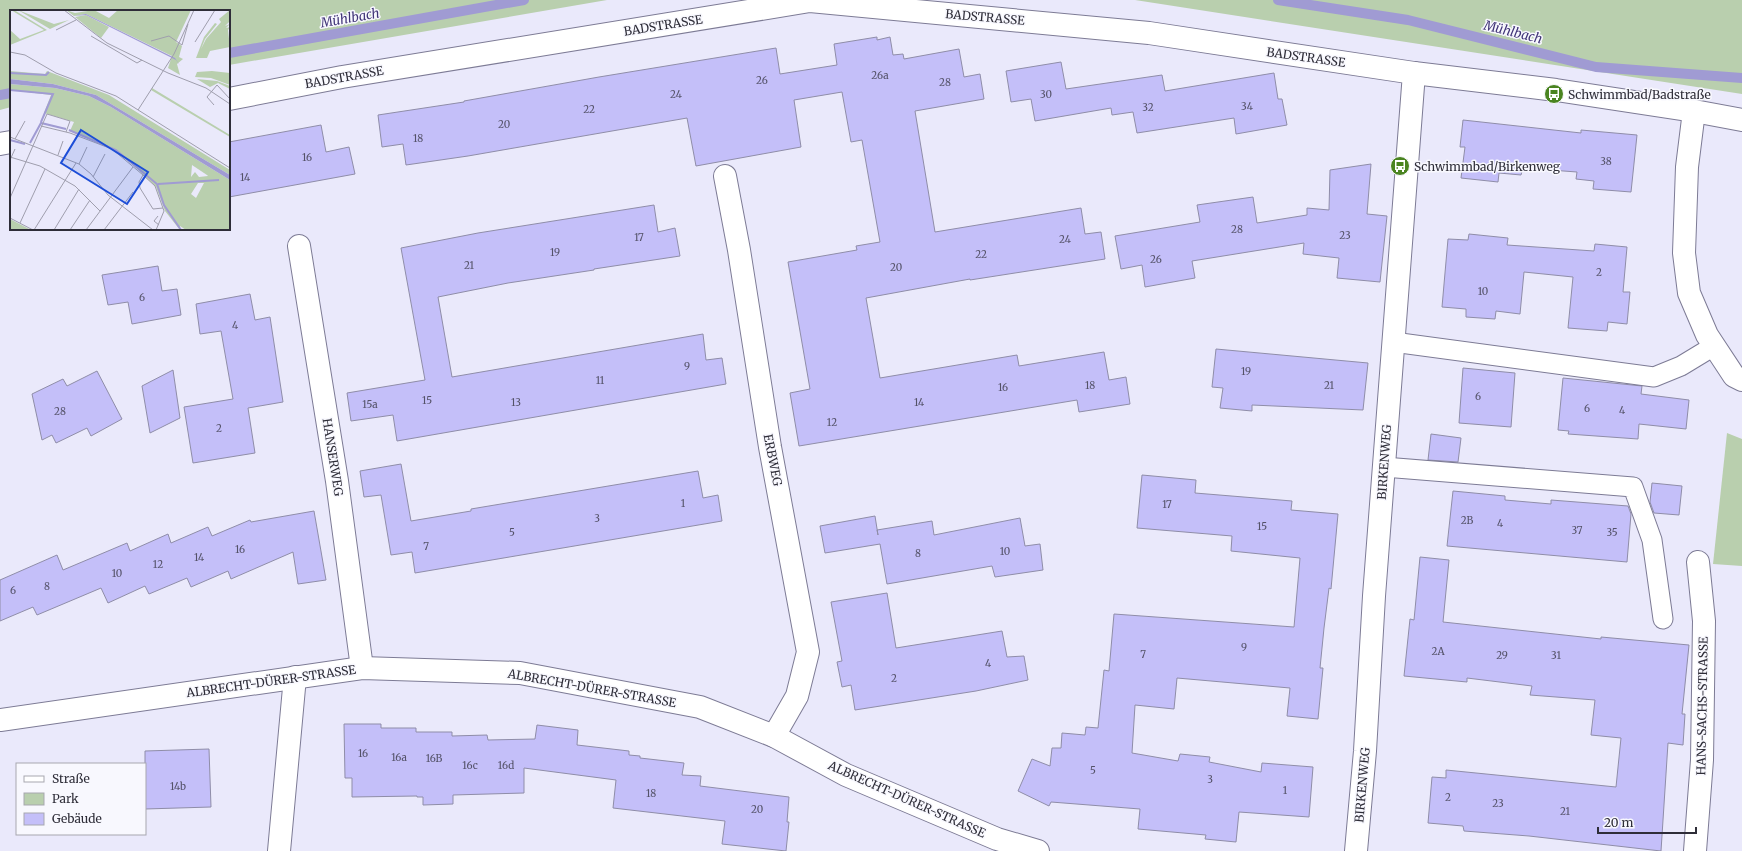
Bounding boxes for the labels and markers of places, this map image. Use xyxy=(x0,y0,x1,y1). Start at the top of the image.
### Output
bus stop icon: Schwimmbad/Badstraße xyxy=(1543,83,1565,105)
place label: Schwimmbad/Badstraße xyxy=(1568,87,1711,102)
bus stop icon: Schwimmbad/Birkenweg xyxy=(1389,155,1411,177)
place label: Schwimmbad/Birkenweg xyxy=(1414,159,1561,174)

